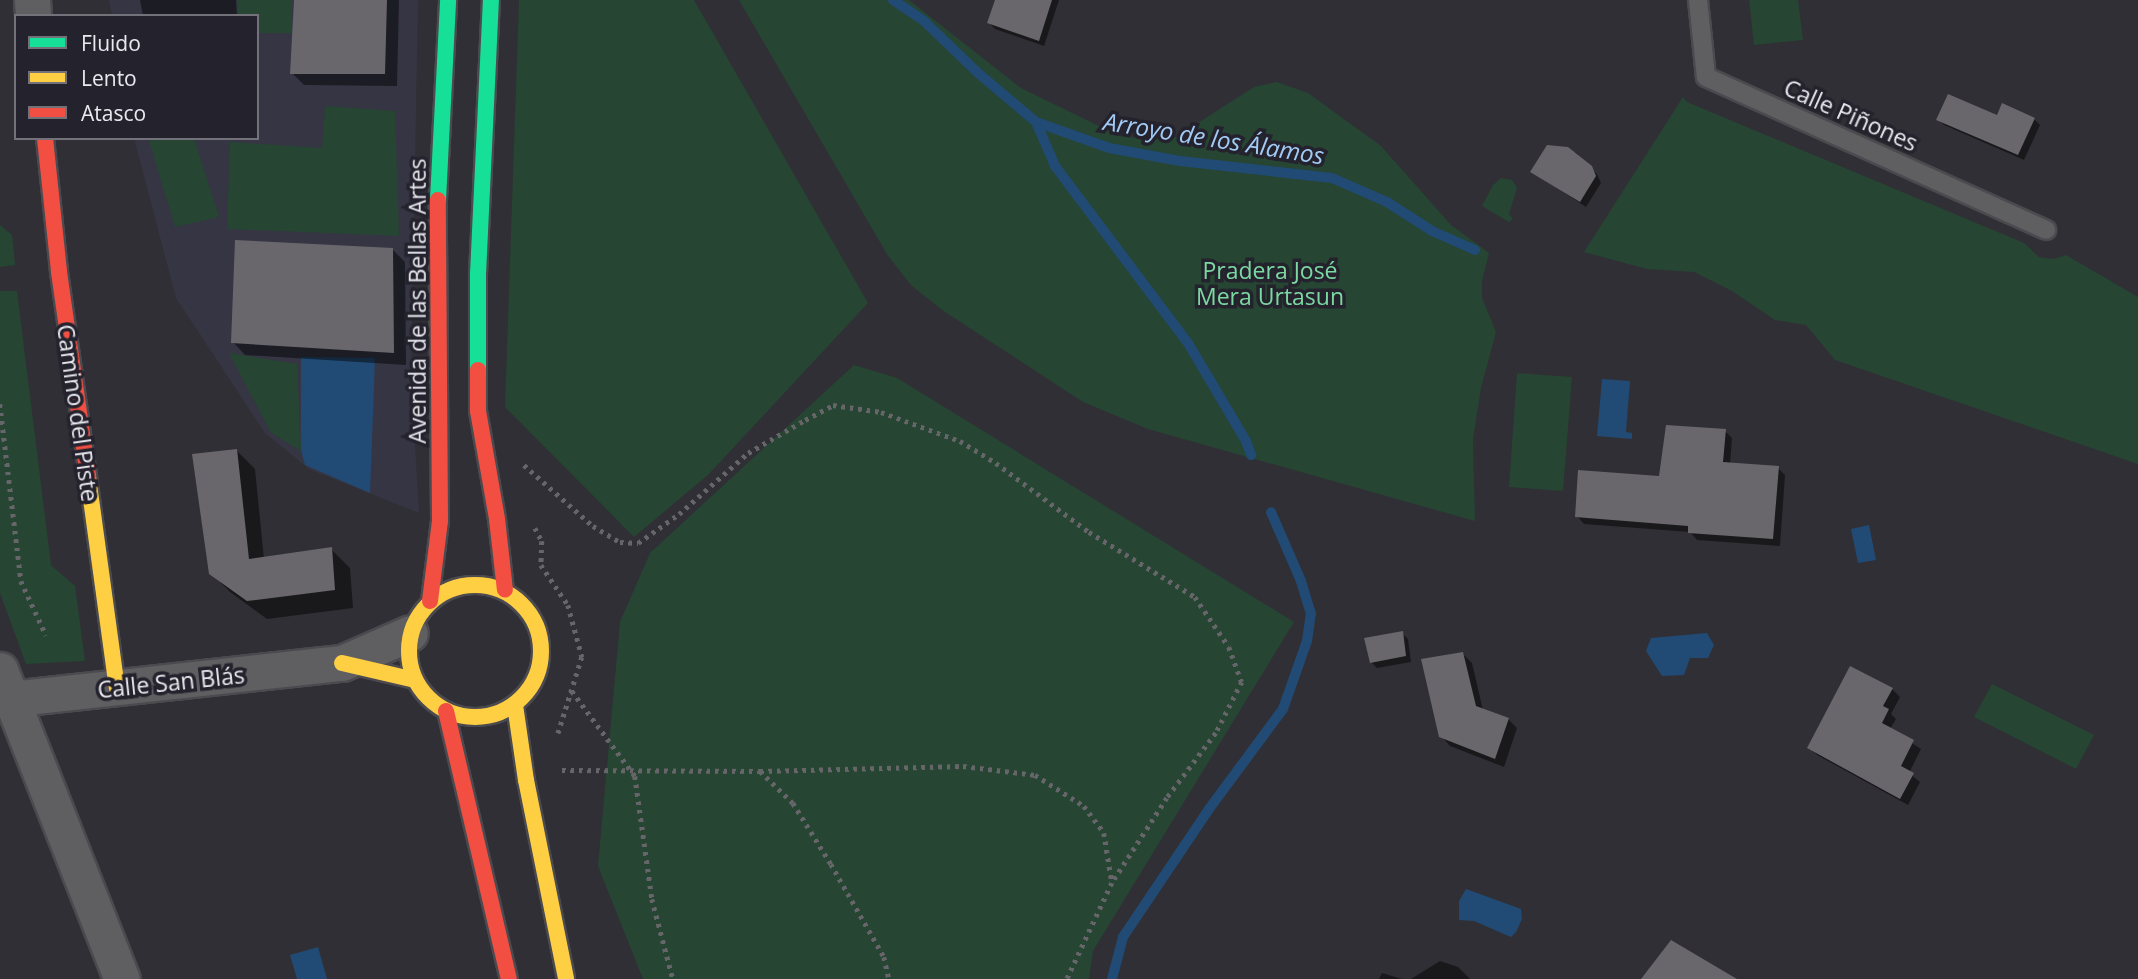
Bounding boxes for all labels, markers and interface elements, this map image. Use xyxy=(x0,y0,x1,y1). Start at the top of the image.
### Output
legend xyxy=(14,14,259,140)
text: Fluido xyxy=(81,29,141,57)
text: Lento xyxy=(81,64,137,92)
street label: Calle Piñones xyxy=(1780,73,1922,157)
text: Atasco xyxy=(81,99,146,127)
water label: Arroyo de los Álamos xyxy=(1102,106,1326,170)
street label: Avenida de las Bellas Artes xyxy=(403,158,431,444)
park label: Pradera José Mera Urtasun xyxy=(1196,256,1344,310)
street label: Camino del Piste xyxy=(52,323,104,503)
street label: Calle San Blás xyxy=(96,661,246,703)

